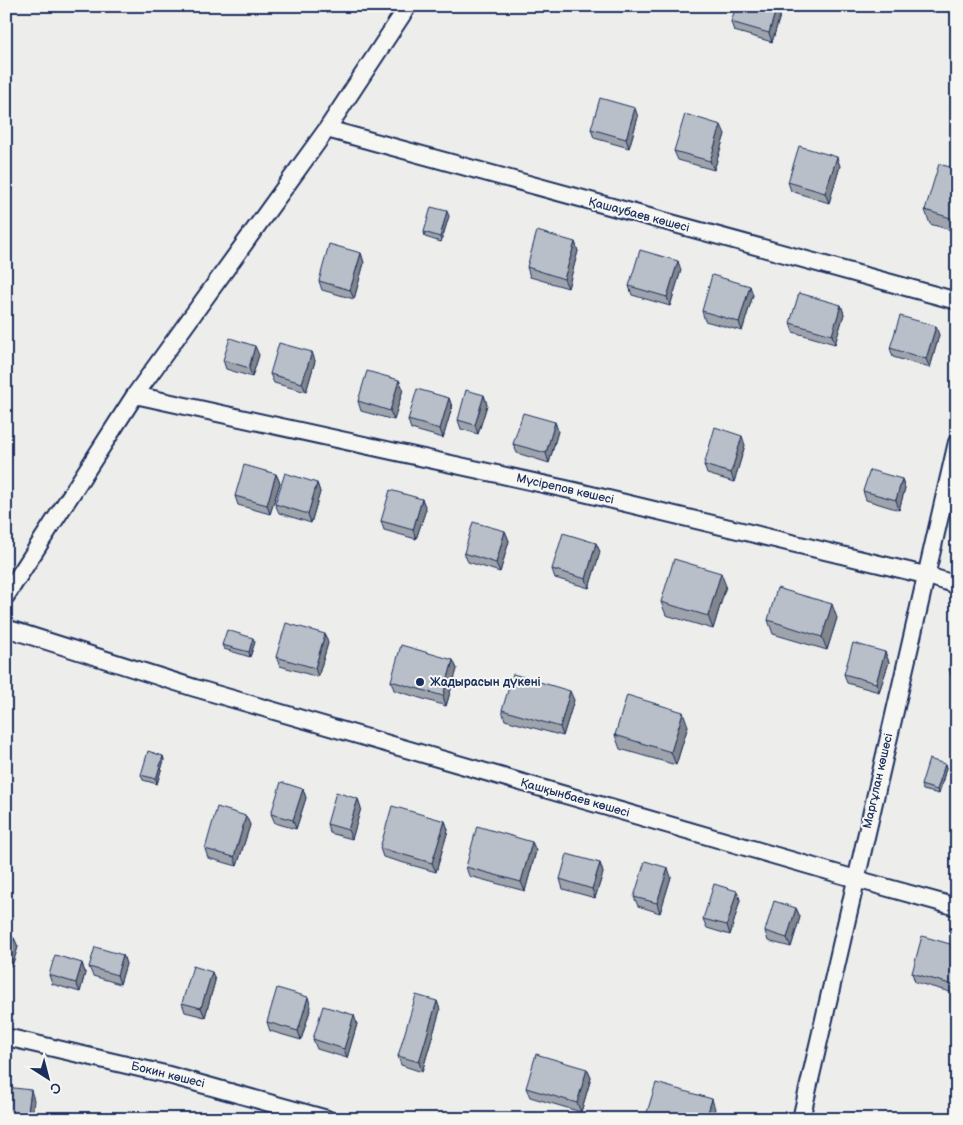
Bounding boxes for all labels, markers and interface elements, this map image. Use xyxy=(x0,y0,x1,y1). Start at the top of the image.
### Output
street label: Қашаубаев көшесі xyxy=(587,194,691,236)
street label: Мүсірепов көшесі xyxy=(515,470,615,508)
place label: Жадырасын дүкені xyxy=(430,675,541,690)
marker: Жадырасын дүкені xyxy=(414,676,426,688)
street label: Маргұлан көшесі xyxy=(860,732,896,830)
street label: Қашқынбаев көшесі xyxy=(519,775,631,821)
north arrow xyxy=(22,1052,72,1102)
street label: Бокин көшесі xyxy=(130,1059,206,1091)
text: С xyxy=(46,1078,64,1098)

